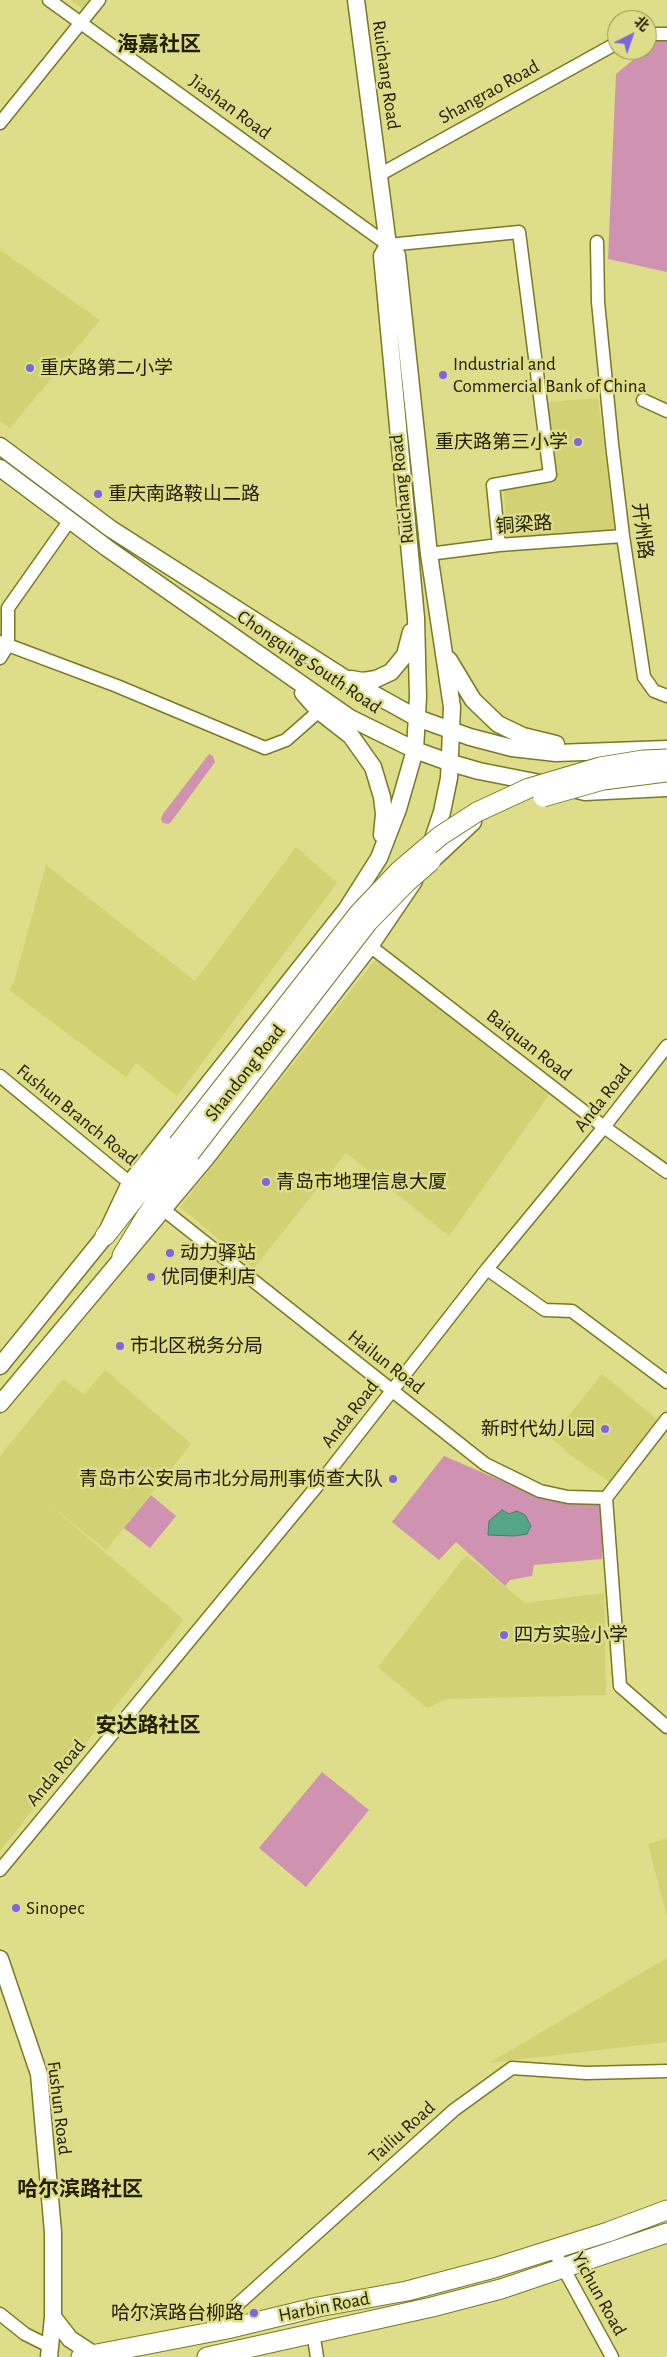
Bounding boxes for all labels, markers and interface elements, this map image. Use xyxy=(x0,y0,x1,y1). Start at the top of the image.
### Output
north arrow xyxy=(607,10,657,60)
text: 北 xyxy=(631,15,651,34)
street label: Ruichang Road xyxy=(367,19,405,131)
district label: 海嘉社区 xyxy=(117,32,201,58)
street label: Shangrao Road xyxy=(435,55,543,129)
street label: Jiashan Road xyxy=(185,70,275,144)
place label: Industrial and Commercial Bank of China xyxy=(453,353,646,397)
place label: 重庆路第二小学 xyxy=(40,357,173,379)
marker: 重庆路第二小学 xyxy=(24,362,36,374)
marker: Industrial and Commercial Bank of China xyxy=(437,369,449,381)
place label: 重庆路第三小学 xyxy=(435,431,568,453)
street label: Ruichang Road xyxy=(385,433,419,545)
marker: 重庆路第三小学 xyxy=(572,436,584,448)
place label: 重庆南路鞍山二路 xyxy=(108,483,260,505)
marker: 重庆南路鞍山二路 xyxy=(92,488,104,500)
street label: 开州路 xyxy=(627,501,657,561)
street label: 铜梁路 xyxy=(495,512,553,538)
street label: Chongqing South Road xyxy=(233,605,385,719)
street label: Baiquan Road xyxy=(482,1005,576,1085)
street label: Shandong Road xyxy=(200,1020,290,1126)
street label: Fushun Branch Road xyxy=(12,1059,142,1171)
street label: Anda Road xyxy=(569,1059,637,1137)
place label: 青岛市地理信息大厦 xyxy=(276,1171,447,1193)
marker: 青岛市地理信息大厦 xyxy=(260,1176,272,1188)
place label: 动力驿站 xyxy=(180,1242,256,1264)
marker: 动力驿站 xyxy=(164,1247,176,1259)
place label: 优同便利店 xyxy=(161,1266,256,1288)
marker: 优同便利店 xyxy=(145,1271,157,1283)
street label: Hailun Road xyxy=(343,1325,429,1399)
place label: 市北区税务分局 xyxy=(130,1335,263,1357)
marker: 市北区税务分局 xyxy=(114,1340,126,1352)
street label: Anda Road xyxy=(316,1375,384,1453)
place label: 新时代幼儿园 xyxy=(481,1418,595,1440)
marker: 新时代幼儿园 xyxy=(599,1423,611,1435)
place label: 青岛市公安局市北分局刑事侦查大队 xyxy=(79,1468,383,1490)
marker: 青岛市公安局市北分局刑事侦查大队 xyxy=(387,1473,399,1485)
place label: 四方实验小学 xyxy=(514,1624,628,1646)
marker: 四方实验小学 xyxy=(498,1629,510,1641)
district label: 安达路社区 xyxy=(96,1713,200,1739)
street label: Anda Road xyxy=(22,1735,90,1811)
place label: Sinopec xyxy=(26,1897,84,1919)
marker: Sinopec xyxy=(10,1902,22,1914)
street label: Fushun Road xyxy=(42,2060,76,2156)
street label: Tailiu Road xyxy=(364,2096,440,2168)
district label: 哈尔滨路社区 xyxy=(17,2177,143,2203)
street label: Yichun Road xyxy=(567,2248,631,2340)
street label: Harbin Road xyxy=(276,2287,372,2327)
place label: 哈尔滨路台柳路 xyxy=(111,2302,244,2324)
marker: 哈尔滨路台柳路 xyxy=(248,2307,260,2319)

